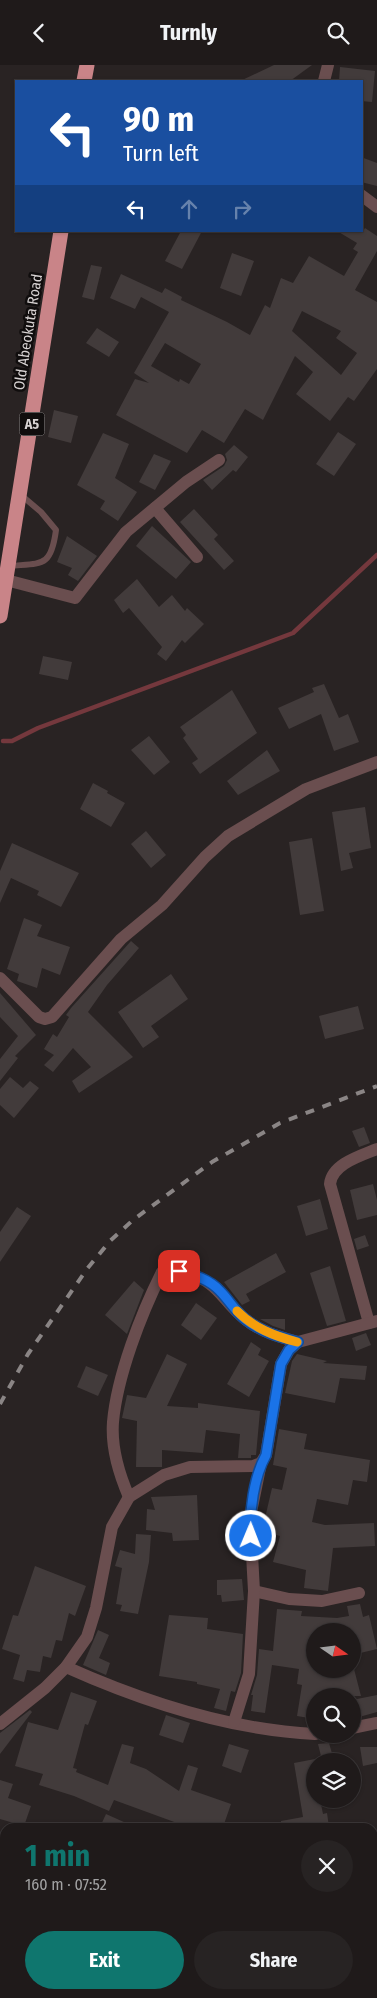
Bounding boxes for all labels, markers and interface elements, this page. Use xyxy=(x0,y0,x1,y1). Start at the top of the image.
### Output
icon: back xyxy=(25,19,53,47)
text: Turnly xyxy=(160,19,217,46)
icon: search xyxy=(324,19,352,47)
text: 90 m xyxy=(123,98,194,140)
icon: left xyxy=(40,100,105,165)
text: Turn left xyxy=(123,140,199,167)
icon: left xyxy=(122,195,150,223)
icon: ahead xyxy=(175,195,203,223)
icon: right xyxy=(228,195,256,223)
street label: Old Abeokuta Road xyxy=(10,273,46,391)
road number: A5 xyxy=(20,413,44,435)
pin xyxy=(158,1250,200,1292)
icon: arrive xyxy=(165,1257,193,1285)
position arrow xyxy=(224,1509,276,1561)
north arrow xyxy=(306,1623,361,1677)
map controls xyxy=(306,1623,361,1808)
button: search xyxy=(306,1688,361,1743)
button: layers xyxy=(306,1753,361,1808)
text: 1 min xyxy=(25,1838,90,1874)
button: close xyxy=(301,1840,353,1892)
text: 160 m · 07:52 xyxy=(25,1875,107,1894)
button: Exit xyxy=(25,1931,184,1989)
button: Share xyxy=(194,1931,353,1989)

